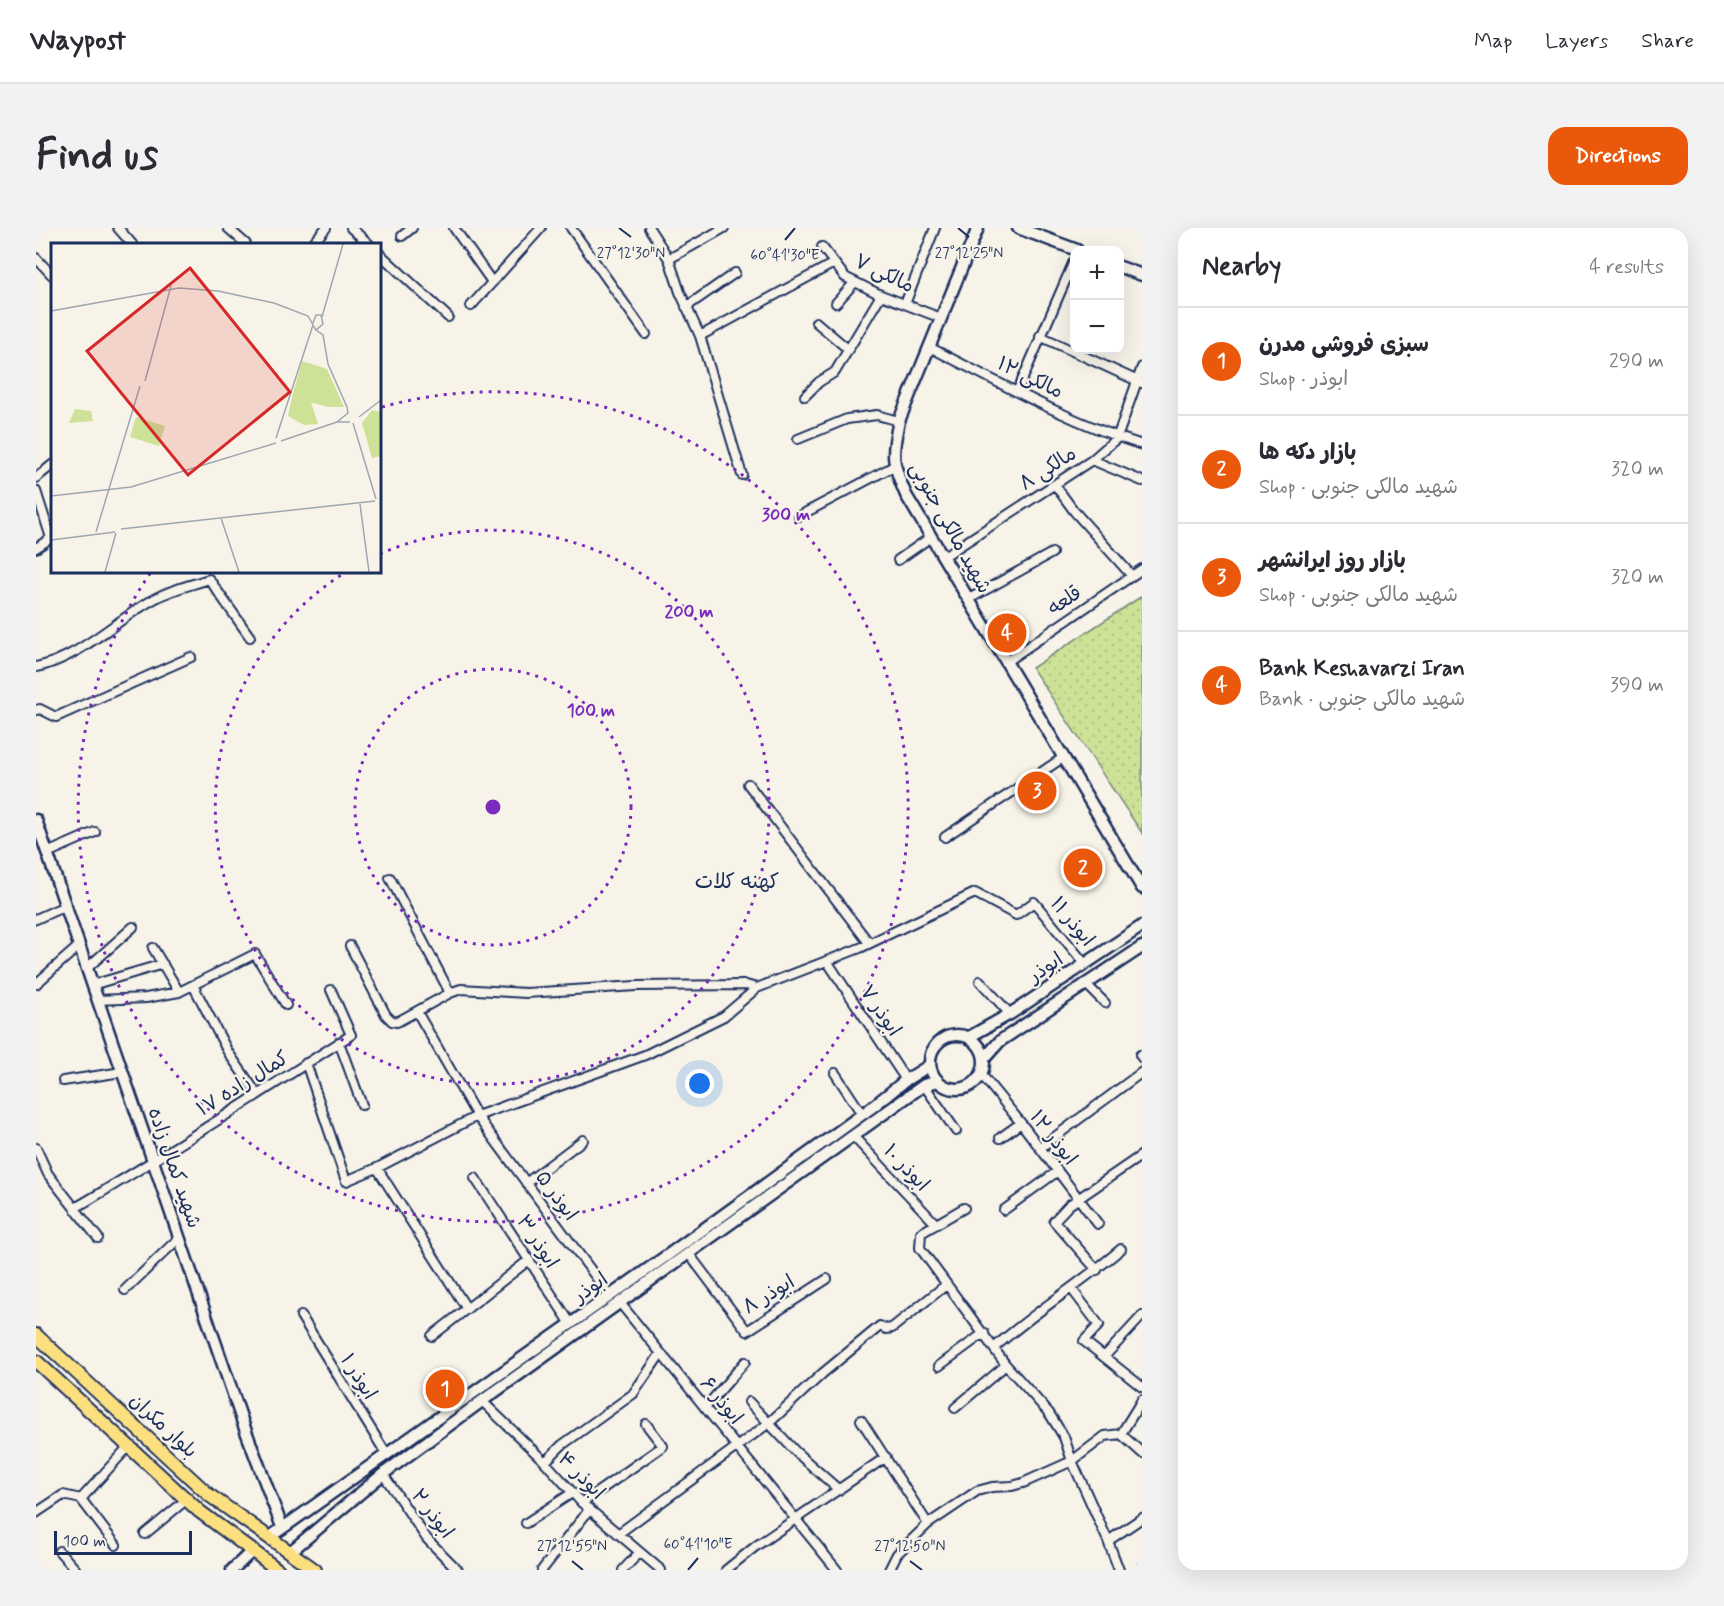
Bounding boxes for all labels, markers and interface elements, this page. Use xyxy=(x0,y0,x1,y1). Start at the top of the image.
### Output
text: Waypost xyxy=(30,23,126,60)
text: Map xyxy=(1474,27,1512,55)
text: Layers xyxy=(1545,27,1608,55)
text: Share xyxy=(1641,27,1694,55)
button: Directions xyxy=(1548,127,1688,185)
text: Find us xyxy=(36,129,158,184)
inset map xyxy=(51,243,381,573)
text: 27°12'30"N xyxy=(597,244,665,264)
text: 27°12'25"N xyxy=(935,244,1003,264)
text: 60°41'30"E xyxy=(750,246,820,266)
map controls xyxy=(1070,246,1124,354)
button: + xyxy=(1070,246,1124,300)
street label: مالکی ۷ xyxy=(850,248,918,300)
text: Nearby xyxy=(1202,250,1281,284)
text: 4 results xyxy=(1589,254,1664,281)
button: − xyxy=(1070,300,1124,354)
text: سبزی فروشی مدرن xyxy=(1259,331,1429,359)
text: 1 xyxy=(1217,348,1226,375)
text: 290 m xyxy=(1609,348,1664,375)
street label: مالکی ۱۲ xyxy=(993,350,1067,406)
text: Shop · ابوذر xyxy=(1259,366,1348,393)
text: بازار دکه ها xyxy=(1259,439,1356,467)
street label: مالکی ۸ xyxy=(1014,440,1082,498)
text: 2 xyxy=(1217,456,1226,483)
text: 320 m xyxy=(1611,456,1664,483)
street label: شهید مالکی جنوبی xyxy=(903,457,997,599)
text: Shop · شهید مالکی جنوبی xyxy=(1259,474,1458,501)
text: 300 m xyxy=(762,503,810,527)
text: بازار روز ایرانشهر xyxy=(1259,547,1406,575)
text: 3 xyxy=(1217,564,1226,591)
text: 320 m xyxy=(1611,564,1664,591)
street label: قلعه xyxy=(1043,580,1087,622)
text: Shop · شهید مالکی جنوبی xyxy=(1259,582,1458,609)
text: 200 m xyxy=(664,600,714,624)
pin: 4 xyxy=(988,610,1026,656)
text: Bank Keshavarzi Iran xyxy=(1259,655,1465,683)
text: 4 xyxy=(1216,672,1227,699)
text: 390 m xyxy=(1610,672,1664,699)
text: Bank · شهید مالکی جنوبی xyxy=(1259,686,1465,713)
text: 100 m xyxy=(567,699,615,723)
pin: 3 xyxy=(1018,768,1056,814)
centre of rings xyxy=(483,797,503,817)
pin: 2 xyxy=(1064,846,1102,890)
district label: کهنه کلات xyxy=(695,868,779,896)
street label: ابوذر ۱۱ xyxy=(1044,891,1100,953)
street label: ابوذر xyxy=(1021,946,1069,991)
street label: ابوذر ۷ xyxy=(853,980,907,1042)
street label: کمال زاده ۱۷ xyxy=(192,1045,294,1123)
your location xyxy=(685,1069,714,1098)
street label: شهید کمال زاده xyxy=(141,1104,207,1232)
street label: ابوذر ۱۲ xyxy=(1023,1105,1083,1171)
street label: ابوذر ۱۰ xyxy=(877,1138,935,1198)
street label: ابوذر ۵ xyxy=(529,1165,583,1227)
street label: ابوذر ۳ xyxy=(510,1210,564,1274)
street label: ابوذر xyxy=(566,1266,614,1311)
street label: ابوذر ۸ xyxy=(738,1269,800,1321)
street label: ابوذر ۱ xyxy=(333,1349,383,1405)
pin: 1 xyxy=(426,1366,464,1412)
street label: ابوذر ۶ xyxy=(693,1371,749,1431)
street label: بلوار مکران xyxy=(123,1387,203,1465)
street label: ابوذر ۴ xyxy=(551,1446,611,1506)
street label: ابوذر ۲ xyxy=(404,1484,460,1544)
scale bar xyxy=(54,1528,192,1556)
text: 100 m xyxy=(63,1531,106,1552)
text: 60°41'10"E xyxy=(663,1535,733,1555)
text: 27°12'55"N xyxy=(537,1537,607,1557)
text: 27°12'50"N xyxy=(875,1537,945,1557)

